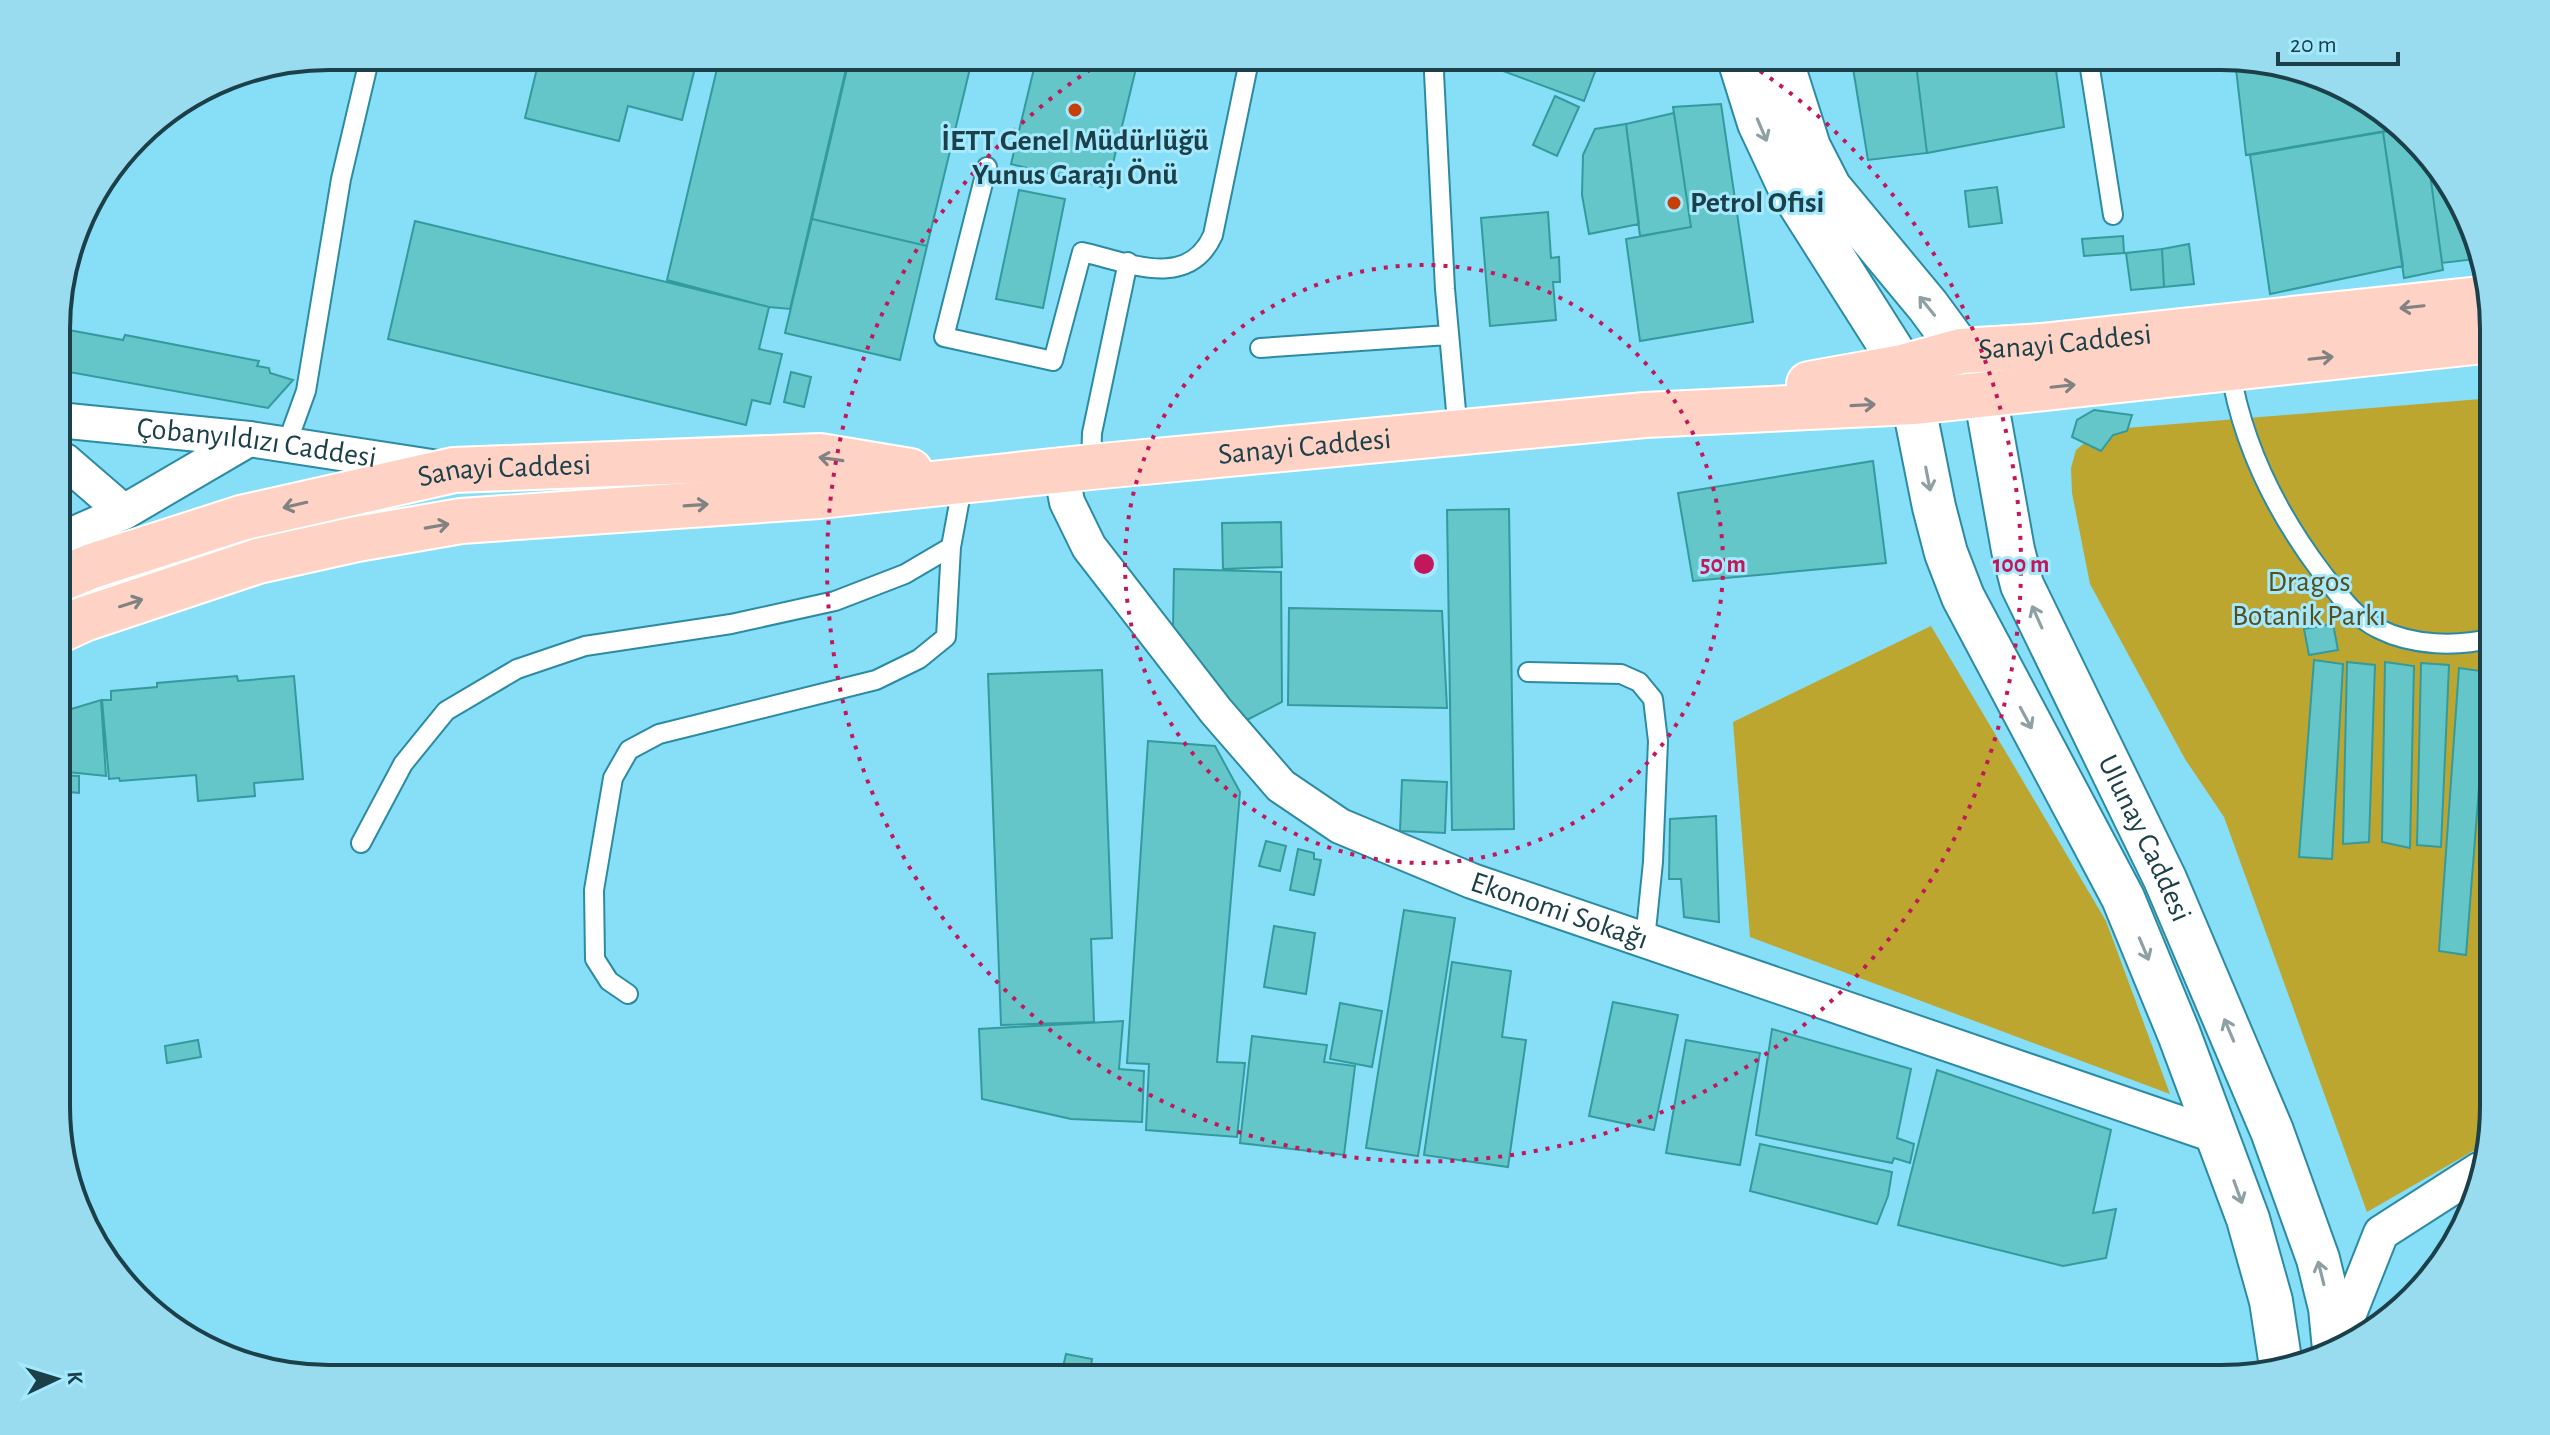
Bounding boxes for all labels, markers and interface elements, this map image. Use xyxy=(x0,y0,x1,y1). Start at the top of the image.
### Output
scale bar xyxy=(2278,16,2398,66)
text: 20 m xyxy=(2290,33,2337,57)
marker: İETT Genel Müdürlüğü Yunus Garajı Önü xyxy=(1066,101,1084,119)
one-way arrow xyxy=(1756,117,1771,142)
place label: İETT Genel Müdürlüğü Yunus Garajı Önü xyxy=(941,124,1209,190)
place label: Petrol Ofisi xyxy=(1690,188,1824,218)
marker: Petrol Ofisi xyxy=(1665,194,1683,212)
one-way arrow xyxy=(1918,296,1936,317)
one-way arrow xyxy=(2399,299,2426,314)
street label: Sanayi Caddesi xyxy=(1977,319,2153,365)
one-way arrow xyxy=(2307,351,2334,366)
one-way arrow xyxy=(2049,378,2076,393)
one-way arrow xyxy=(1849,397,1876,412)
street label: Çobanyıldızı Caddesi xyxy=(135,413,378,473)
street label: Sanayi Caddesi xyxy=(1217,424,1393,470)
street label: Sanayi Caddesi xyxy=(415,450,592,493)
one-way arrow xyxy=(819,451,844,466)
one-way arrow xyxy=(1922,465,1937,491)
one-way arrow xyxy=(682,497,709,512)
one-way arrow xyxy=(283,498,309,513)
one-way arrow xyxy=(424,517,449,532)
centre of rings xyxy=(1410,550,1438,578)
text: 50 m xyxy=(1700,553,1746,577)
text: 100 m xyxy=(1993,553,2049,577)
park label: Dragos Botanik Parkı xyxy=(2232,567,2386,631)
one-way arrow xyxy=(118,595,143,610)
one-way arrow xyxy=(2028,605,2043,629)
one-way arrow xyxy=(2018,706,2034,729)
street label: Ulunay Caddesi xyxy=(2092,750,2196,926)
street label: Ekonomi Sokağı xyxy=(1467,867,1652,955)
one-way arrow xyxy=(2138,936,2153,961)
one-way arrow xyxy=(2221,1018,2236,1043)
one-way arrow xyxy=(2232,1179,2246,1204)
one-way arrow xyxy=(2313,1260,2328,1286)
north arrow xyxy=(16,1339,96,1419)
text: K xyxy=(64,1370,86,1386)

